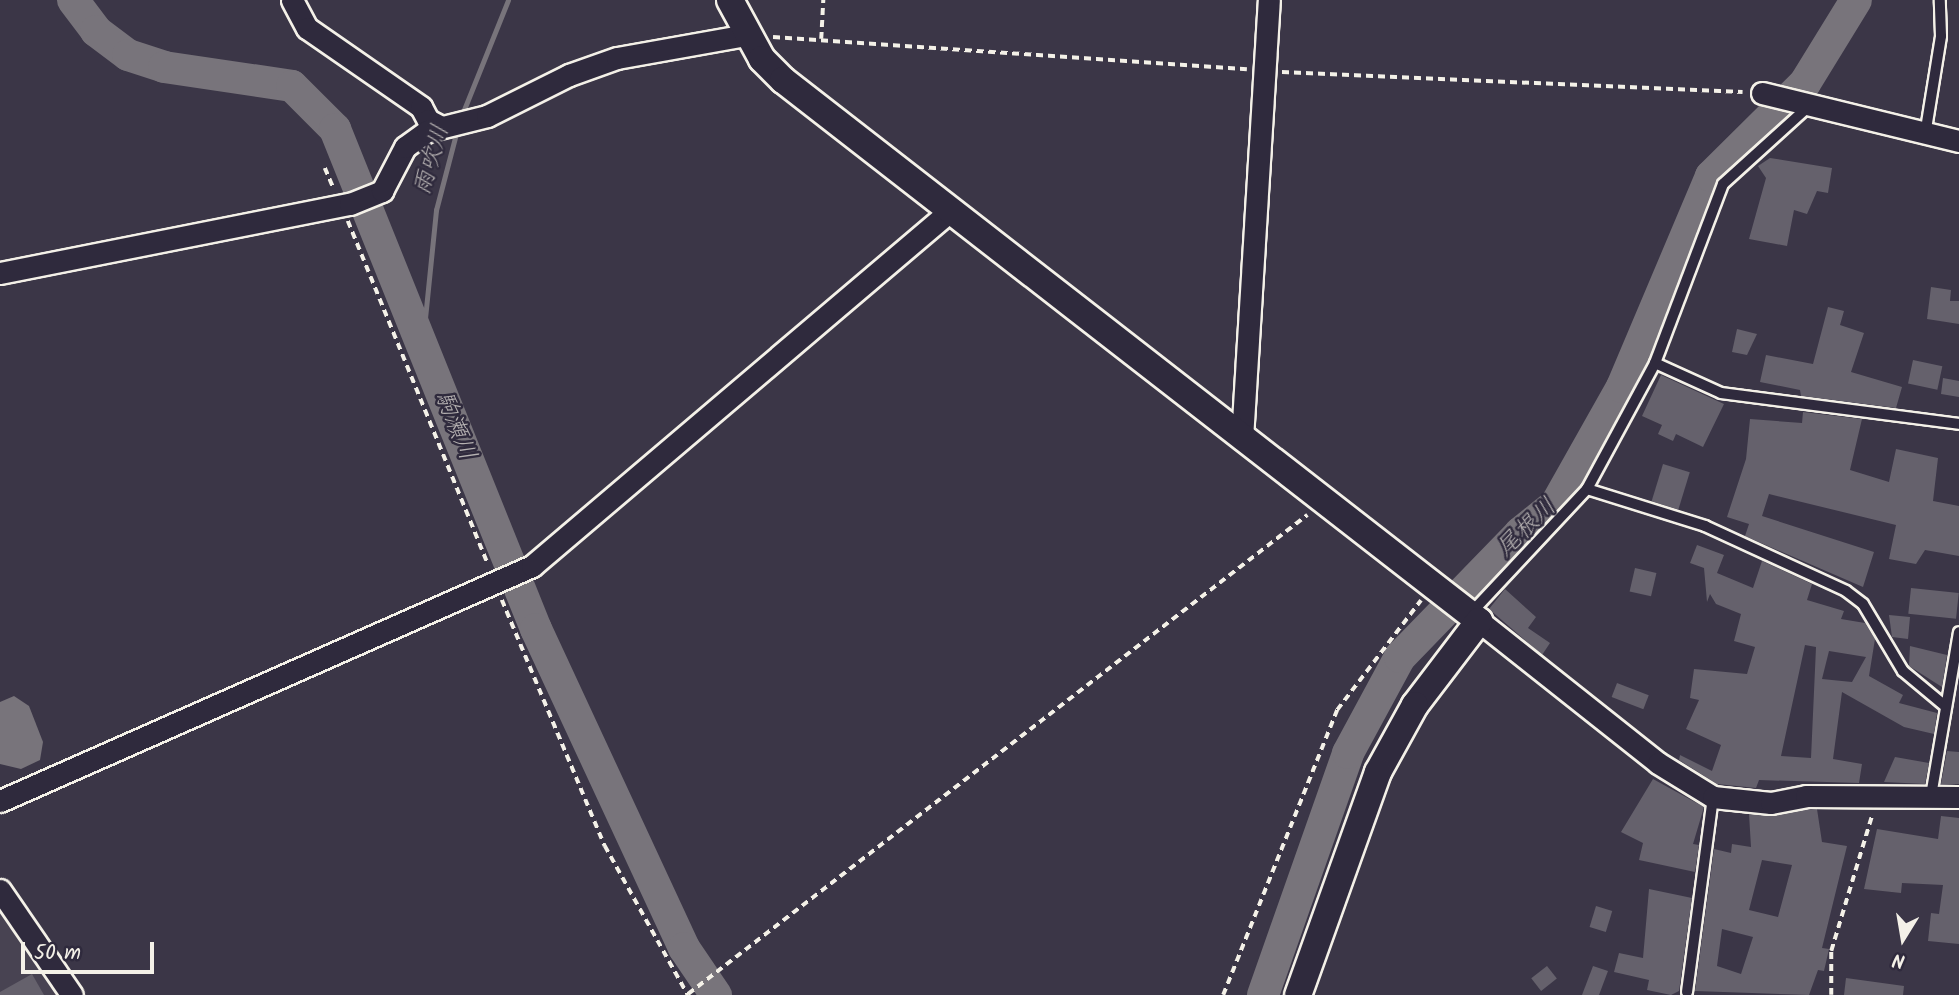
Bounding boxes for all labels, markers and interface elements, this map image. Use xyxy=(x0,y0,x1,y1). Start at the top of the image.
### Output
water label: 雨吹川 xyxy=(408,121,456,199)
water label: 駒瀬川 xyxy=(428,387,482,465)
water label: 尾根川 xyxy=(1491,493,1563,563)
north arrow xyxy=(1868,904,1938,974)
scale bar xyxy=(24,928,158,972)
text: 50 m xyxy=(34,937,81,970)
text: N xyxy=(1890,944,1908,975)

